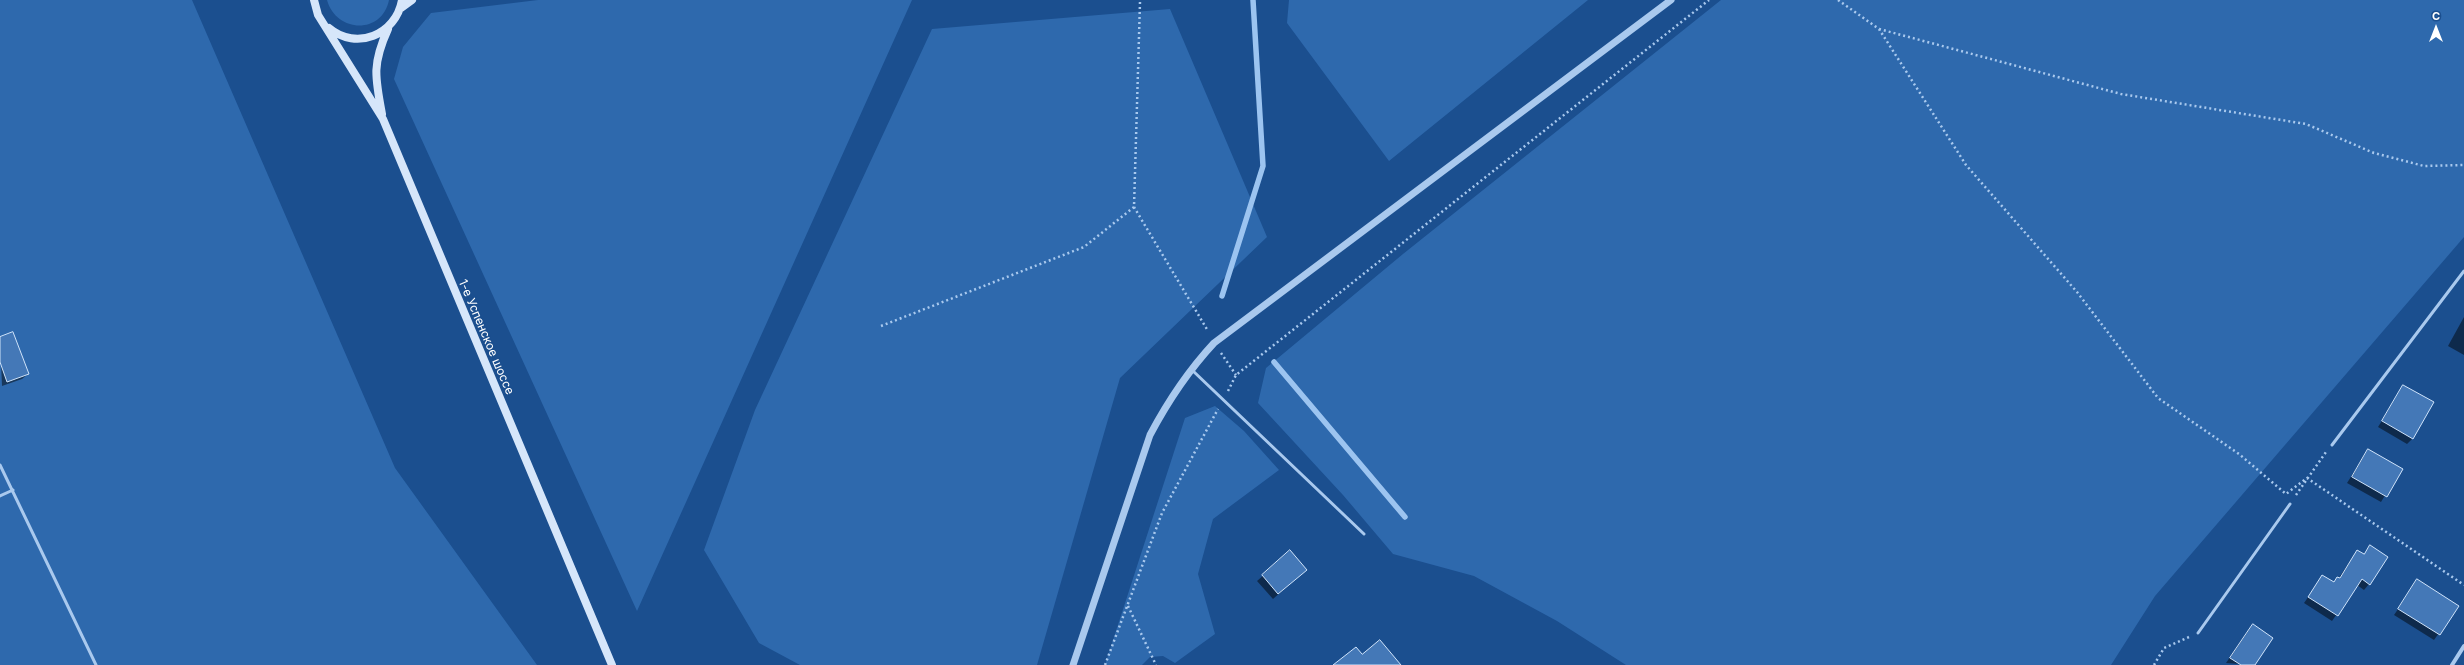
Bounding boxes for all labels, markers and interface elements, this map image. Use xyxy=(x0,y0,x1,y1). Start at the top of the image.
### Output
north arrow xyxy=(2416,8,2456,48)
text: С xyxy=(2432,9,2440,23)
street label: 1-е Успенское шоссе xyxy=(455,277,517,397)

